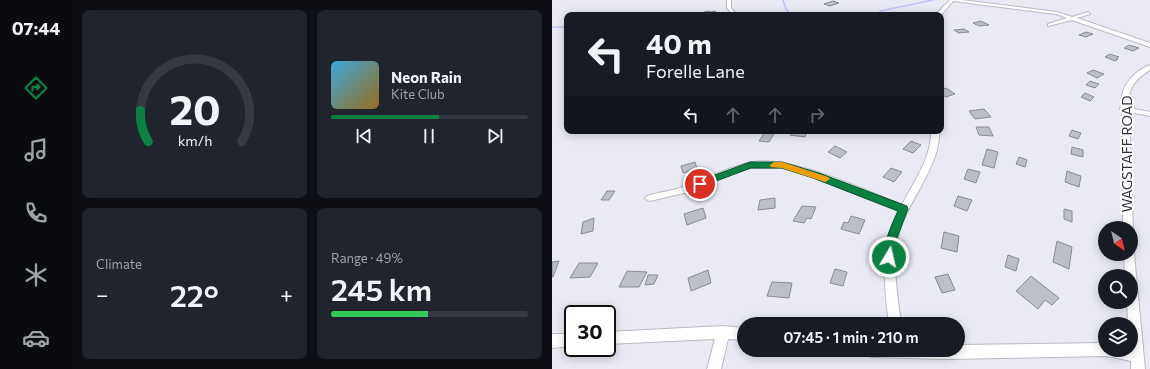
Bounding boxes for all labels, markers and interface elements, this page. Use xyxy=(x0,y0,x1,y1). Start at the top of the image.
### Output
text: 07:44 xyxy=(12,17,60,39)
text: 40 m xyxy=(646,26,712,60)
icon: left xyxy=(580,28,632,80)
text: Forelle Lane xyxy=(646,60,745,82)
text: Neon Rain xyxy=(391,68,462,86)
icon: directions xyxy=(22,74,50,102)
text: 20 xyxy=(169,83,220,134)
text: Kite Club xyxy=(391,86,445,102)
street label: WAGSTAFF ROAD xyxy=(1118,95,1135,213)
icon: left xyxy=(680,104,702,126)
icon: ahead xyxy=(722,104,744,126)
icon: ahead xyxy=(764,104,786,126)
icon: right xyxy=(806,104,828,126)
icon: previous xyxy=(353,125,375,147)
icon: pause xyxy=(418,125,440,147)
icon: next xyxy=(484,125,506,147)
text: km/h xyxy=(177,131,212,149)
icon: music xyxy=(22,136,50,164)
pin xyxy=(683,167,717,201)
icon: arrive xyxy=(689,173,711,195)
icon: phone xyxy=(22,199,50,227)
north arrow xyxy=(1098,221,1138,261)
map controls xyxy=(1098,221,1138,357)
position arrow xyxy=(868,236,910,278)
text: Range · 49% xyxy=(331,250,403,266)
text: Climate xyxy=(96,256,142,272)
icon: climate xyxy=(22,261,50,289)
button: search xyxy=(1098,269,1138,309)
text: 245 km xyxy=(331,270,432,307)
text: 22° xyxy=(170,276,219,313)
text: − xyxy=(96,281,109,308)
text: + xyxy=(280,281,293,308)
speed limit sign: 30 xyxy=(564,305,616,357)
button: layers xyxy=(1098,317,1138,357)
icon: car xyxy=(22,324,50,352)
text: 07:45 · 1 min · 210 m xyxy=(783,328,919,346)

